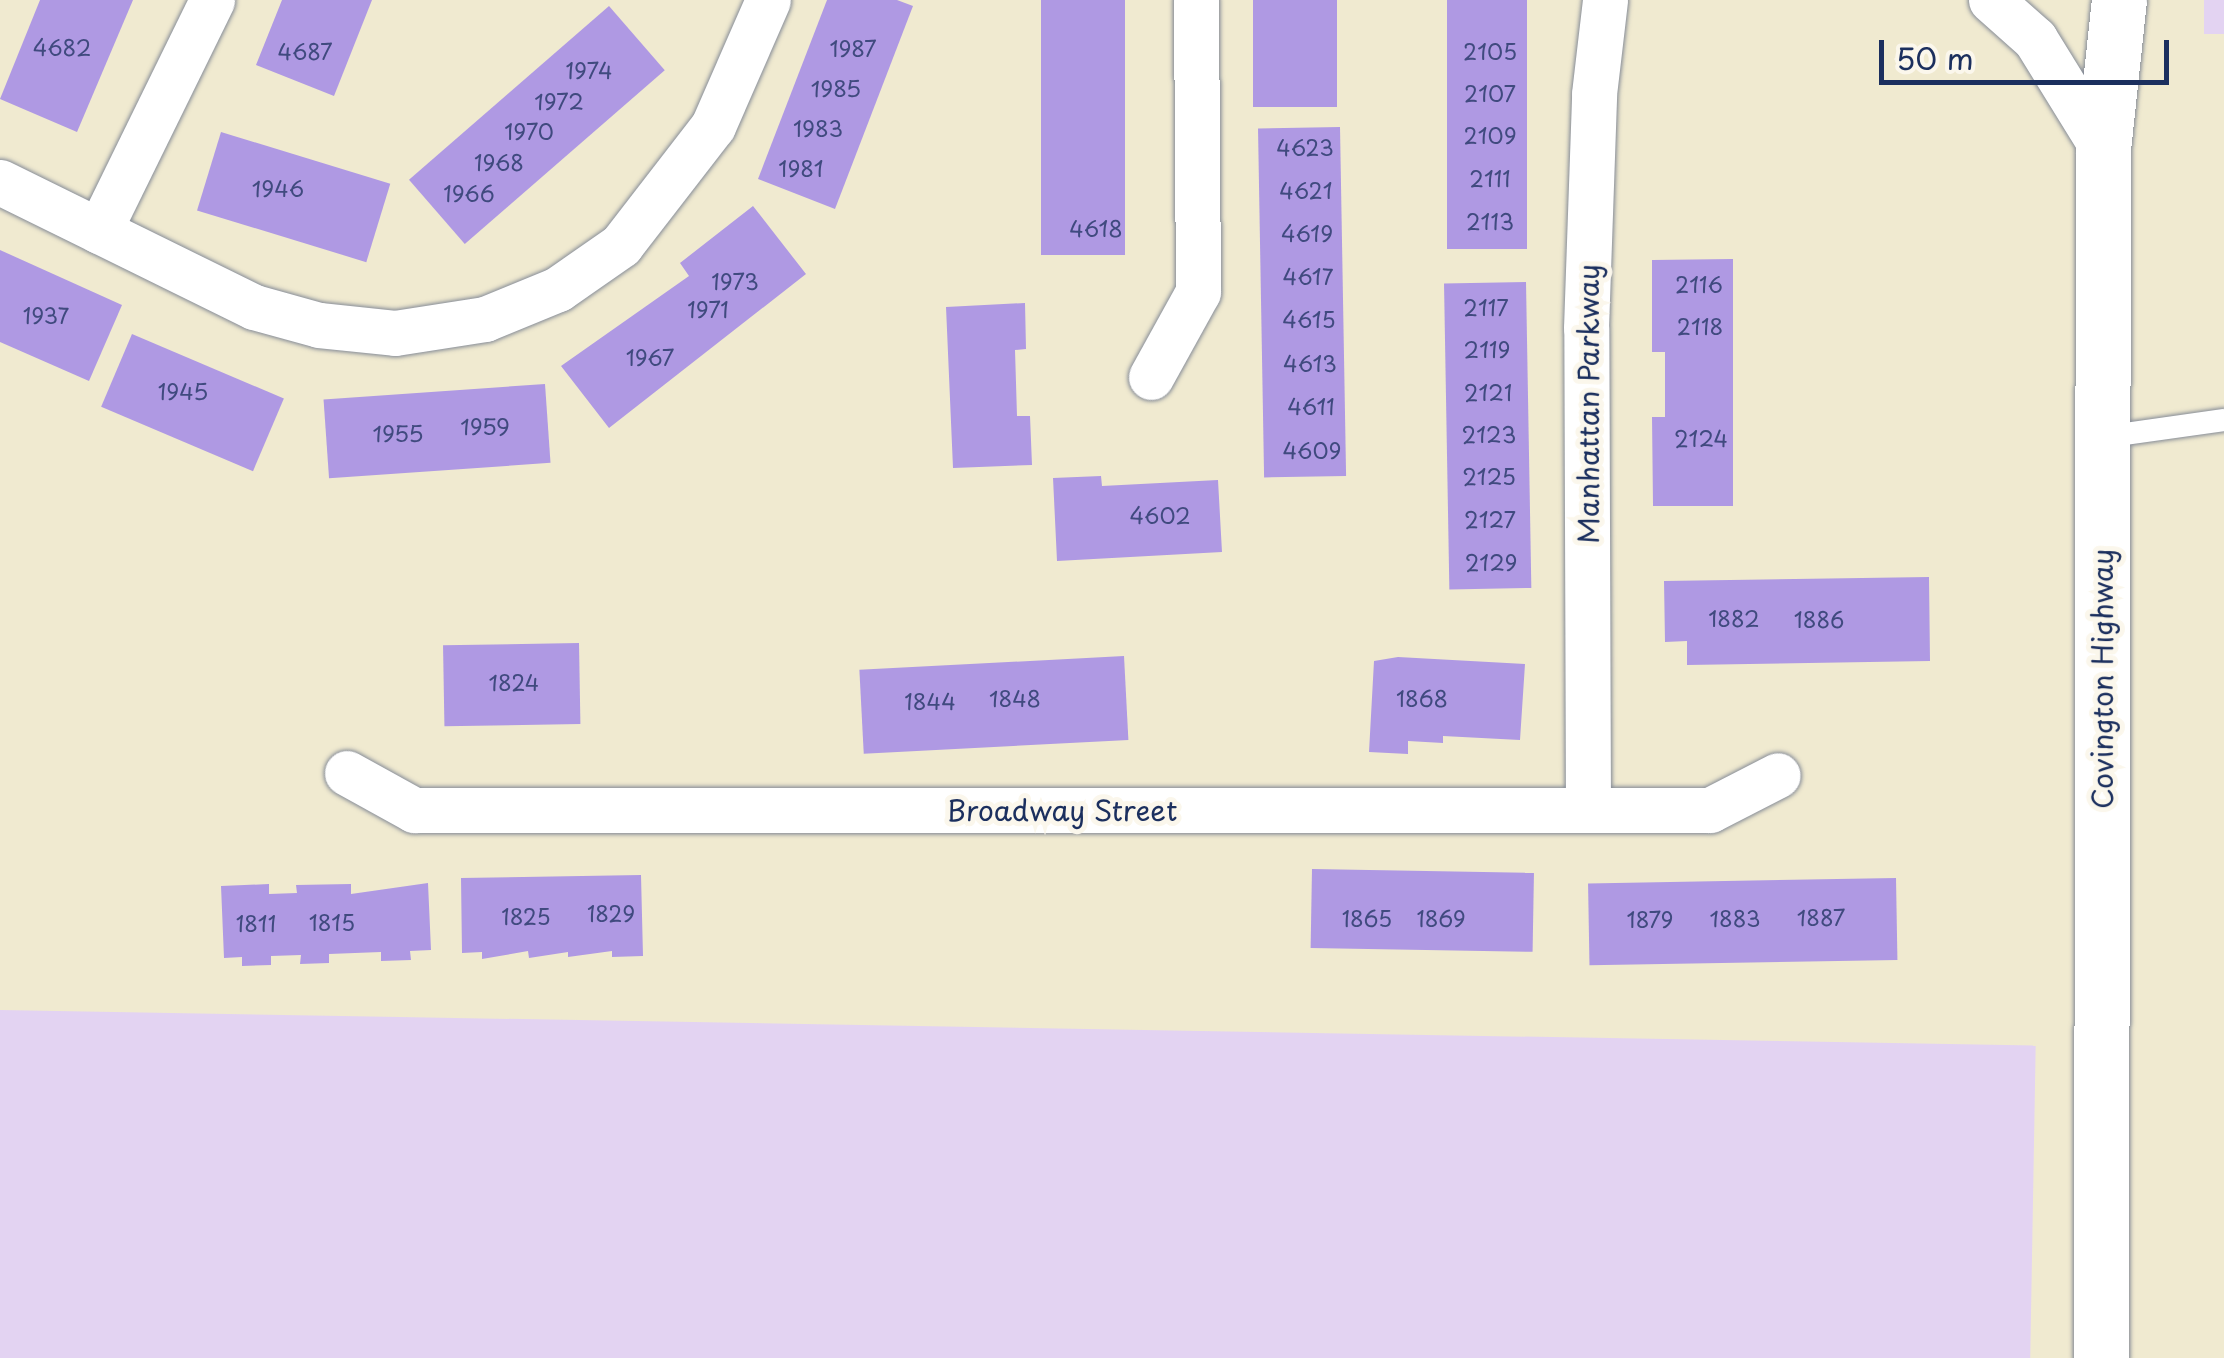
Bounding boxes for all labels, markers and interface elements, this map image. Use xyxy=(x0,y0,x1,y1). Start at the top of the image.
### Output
scale bar xyxy=(1884,20,2174,82)
house number: 4682 xyxy=(33,34,91,60)
house number: 1987 xyxy=(829,35,877,61)
text: 50 m xyxy=(1896,35,1974,80)
house number: 4687 xyxy=(278,38,332,64)
house number: 2105 xyxy=(1463,38,1517,64)
house number: 1974 xyxy=(565,57,613,83)
house number: 1985 xyxy=(811,75,861,101)
house number: 2107 xyxy=(1464,80,1516,106)
house number: 1972 xyxy=(534,88,584,114)
house number: 1983 xyxy=(793,115,843,141)
house number: 1970 xyxy=(504,118,554,144)
house number: 2109 xyxy=(1463,122,1517,148)
house number: 4623 xyxy=(1276,134,1334,160)
house number: 1968 xyxy=(474,149,524,175)
house number: 1981 xyxy=(778,155,824,181)
house number: 2111 xyxy=(1469,165,1511,191)
house number: 1946 xyxy=(252,175,304,201)
house number: 4621 xyxy=(1279,177,1333,203)
house number: 1966 xyxy=(443,180,495,206)
house number: 2113 xyxy=(1466,208,1514,234)
house number: 4618 xyxy=(1069,215,1123,241)
house number: 4619 xyxy=(1281,220,1333,246)
house number: 4617 xyxy=(1283,263,1333,289)
street label: Manhattan Parkway xyxy=(1571,264,1605,544)
house number: 1973 xyxy=(711,268,759,294)
house number: 2116 xyxy=(1675,271,1723,297)
house number: 2117 xyxy=(1463,294,1509,320)
house number: 1971 xyxy=(687,296,729,322)
house number: 1937 xyxy=(23,302,69,328)
house number: 4615 xyxy=(1282,306,1336,332)
house number: 2118 xyxy=(1677,313,1723,339)
house number: 2119 xyxy=(1464,336,1510,362)
house number: 1967 xyxy=(626,344,674,370)
house number: 4613 xyxy=(1283,350,1337,376)
house number: 1945 xyxy=(158,378,208,404)
house number: 2121 xyxy=(1464,379,1512,405)
house number: 4611 xyxy=(1287,393,1335,419)
house number: 1959 xyxy=(460,413,510,439)
house number: 1955 xyxy=(373,420,423,446)
house number: 2123 xyxy=(1462,421,1516,447)
house number: 2124 xyxy=(1674,425,1728,451)
house number: 4609 xyxy=(1283,437,1341,463)
house number: 2125 xyxy=(1462,463,1516,489)
house number: 4602 xyxy=(1129,502,1191,528)
house number: 2127 xyxy=(1464,506,1516,532)
house number: 2129 xyxy=(1465,549,1517,575)
street label: Covington Highway xyxy=(2085,549,2119,809)
house number: 1882 xyxy=(1708,605,1760,631)
house number: 1886 xyxy=(1794,606,1844,632)
house number: 1824 xyxy=(489,669,539,695)
house number: 1848 xyxy=(989,685,1041,711)
house number: 1868 xyxy=(1396,685,1448,711)
house number: 1844 xyxy=(904,688,956,714)
street label: Broadway Street xyxy=(947,793,1177,827)
house number: 1829 xyxy=(587,900,635,926)
house number: 1825 xyxy=(501,903,551,929)
house number: 1887 xyxy=(1797,904,1845,930)
house number: 1865 xyxy=(1342,905,1392,931)
house number: 1869 xyxy=(1416,905,1466,931)
house number: 1883 xyxy=(1709,905,1761,931)
house number: 1879 xyxy=(1627,906,1673,932)
house number: 1815 xyxy=(309,909,355,935)
house number: 1811 xyxy=(236,910,276,936)

